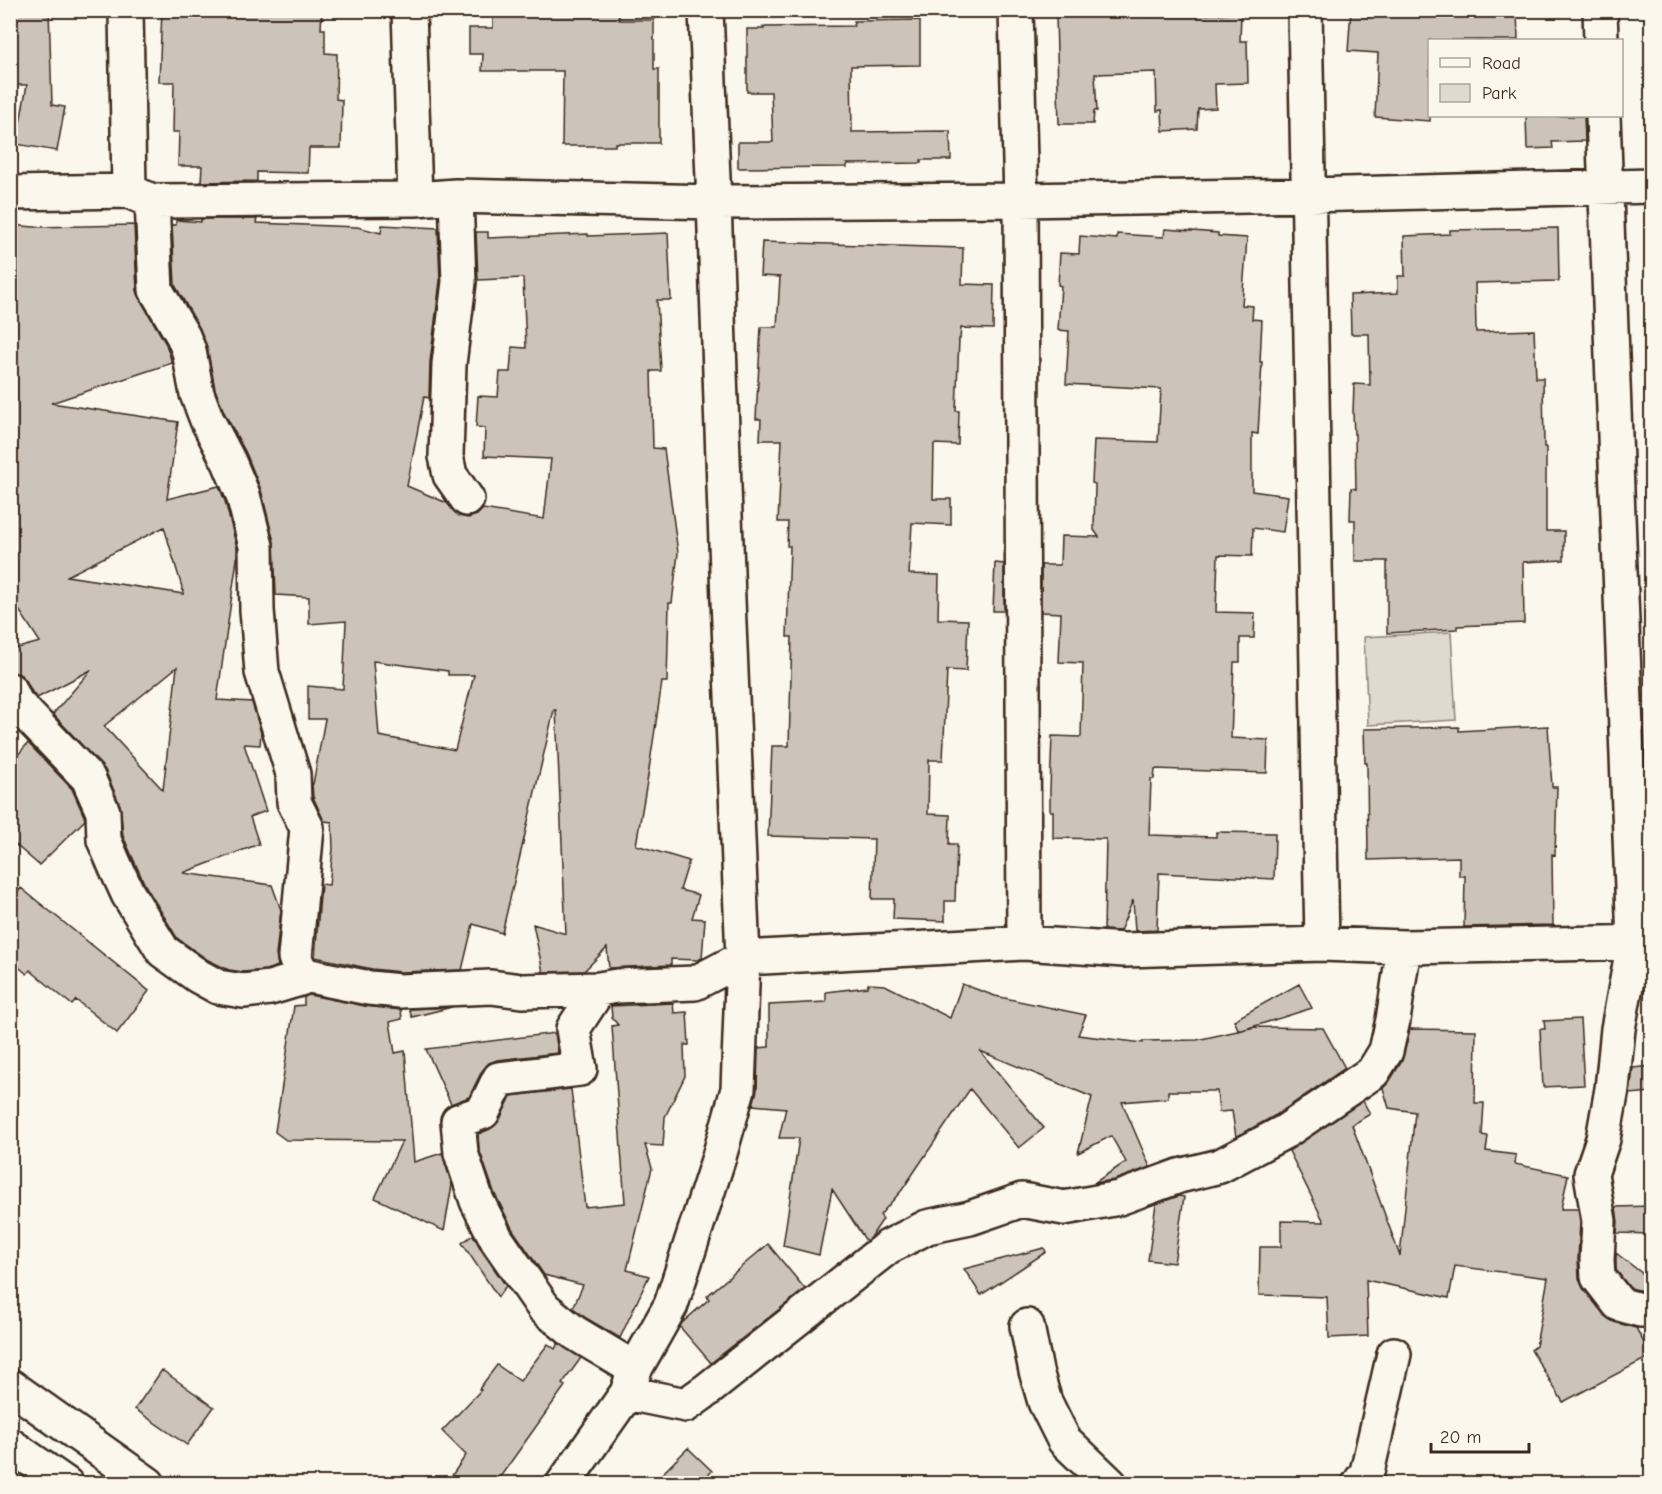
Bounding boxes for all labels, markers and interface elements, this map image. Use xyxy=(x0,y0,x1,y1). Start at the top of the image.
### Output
legend xyxy=(1428,39,1623,117)
text: Road xyxy=(1482,53,1521,74)
text: Park xyxy=(1482,83,1517,104)
scale bar xyxy=(1431,1416,1528,1454)
text: 20 m xyxy=(1440,1427,1481,1448)

